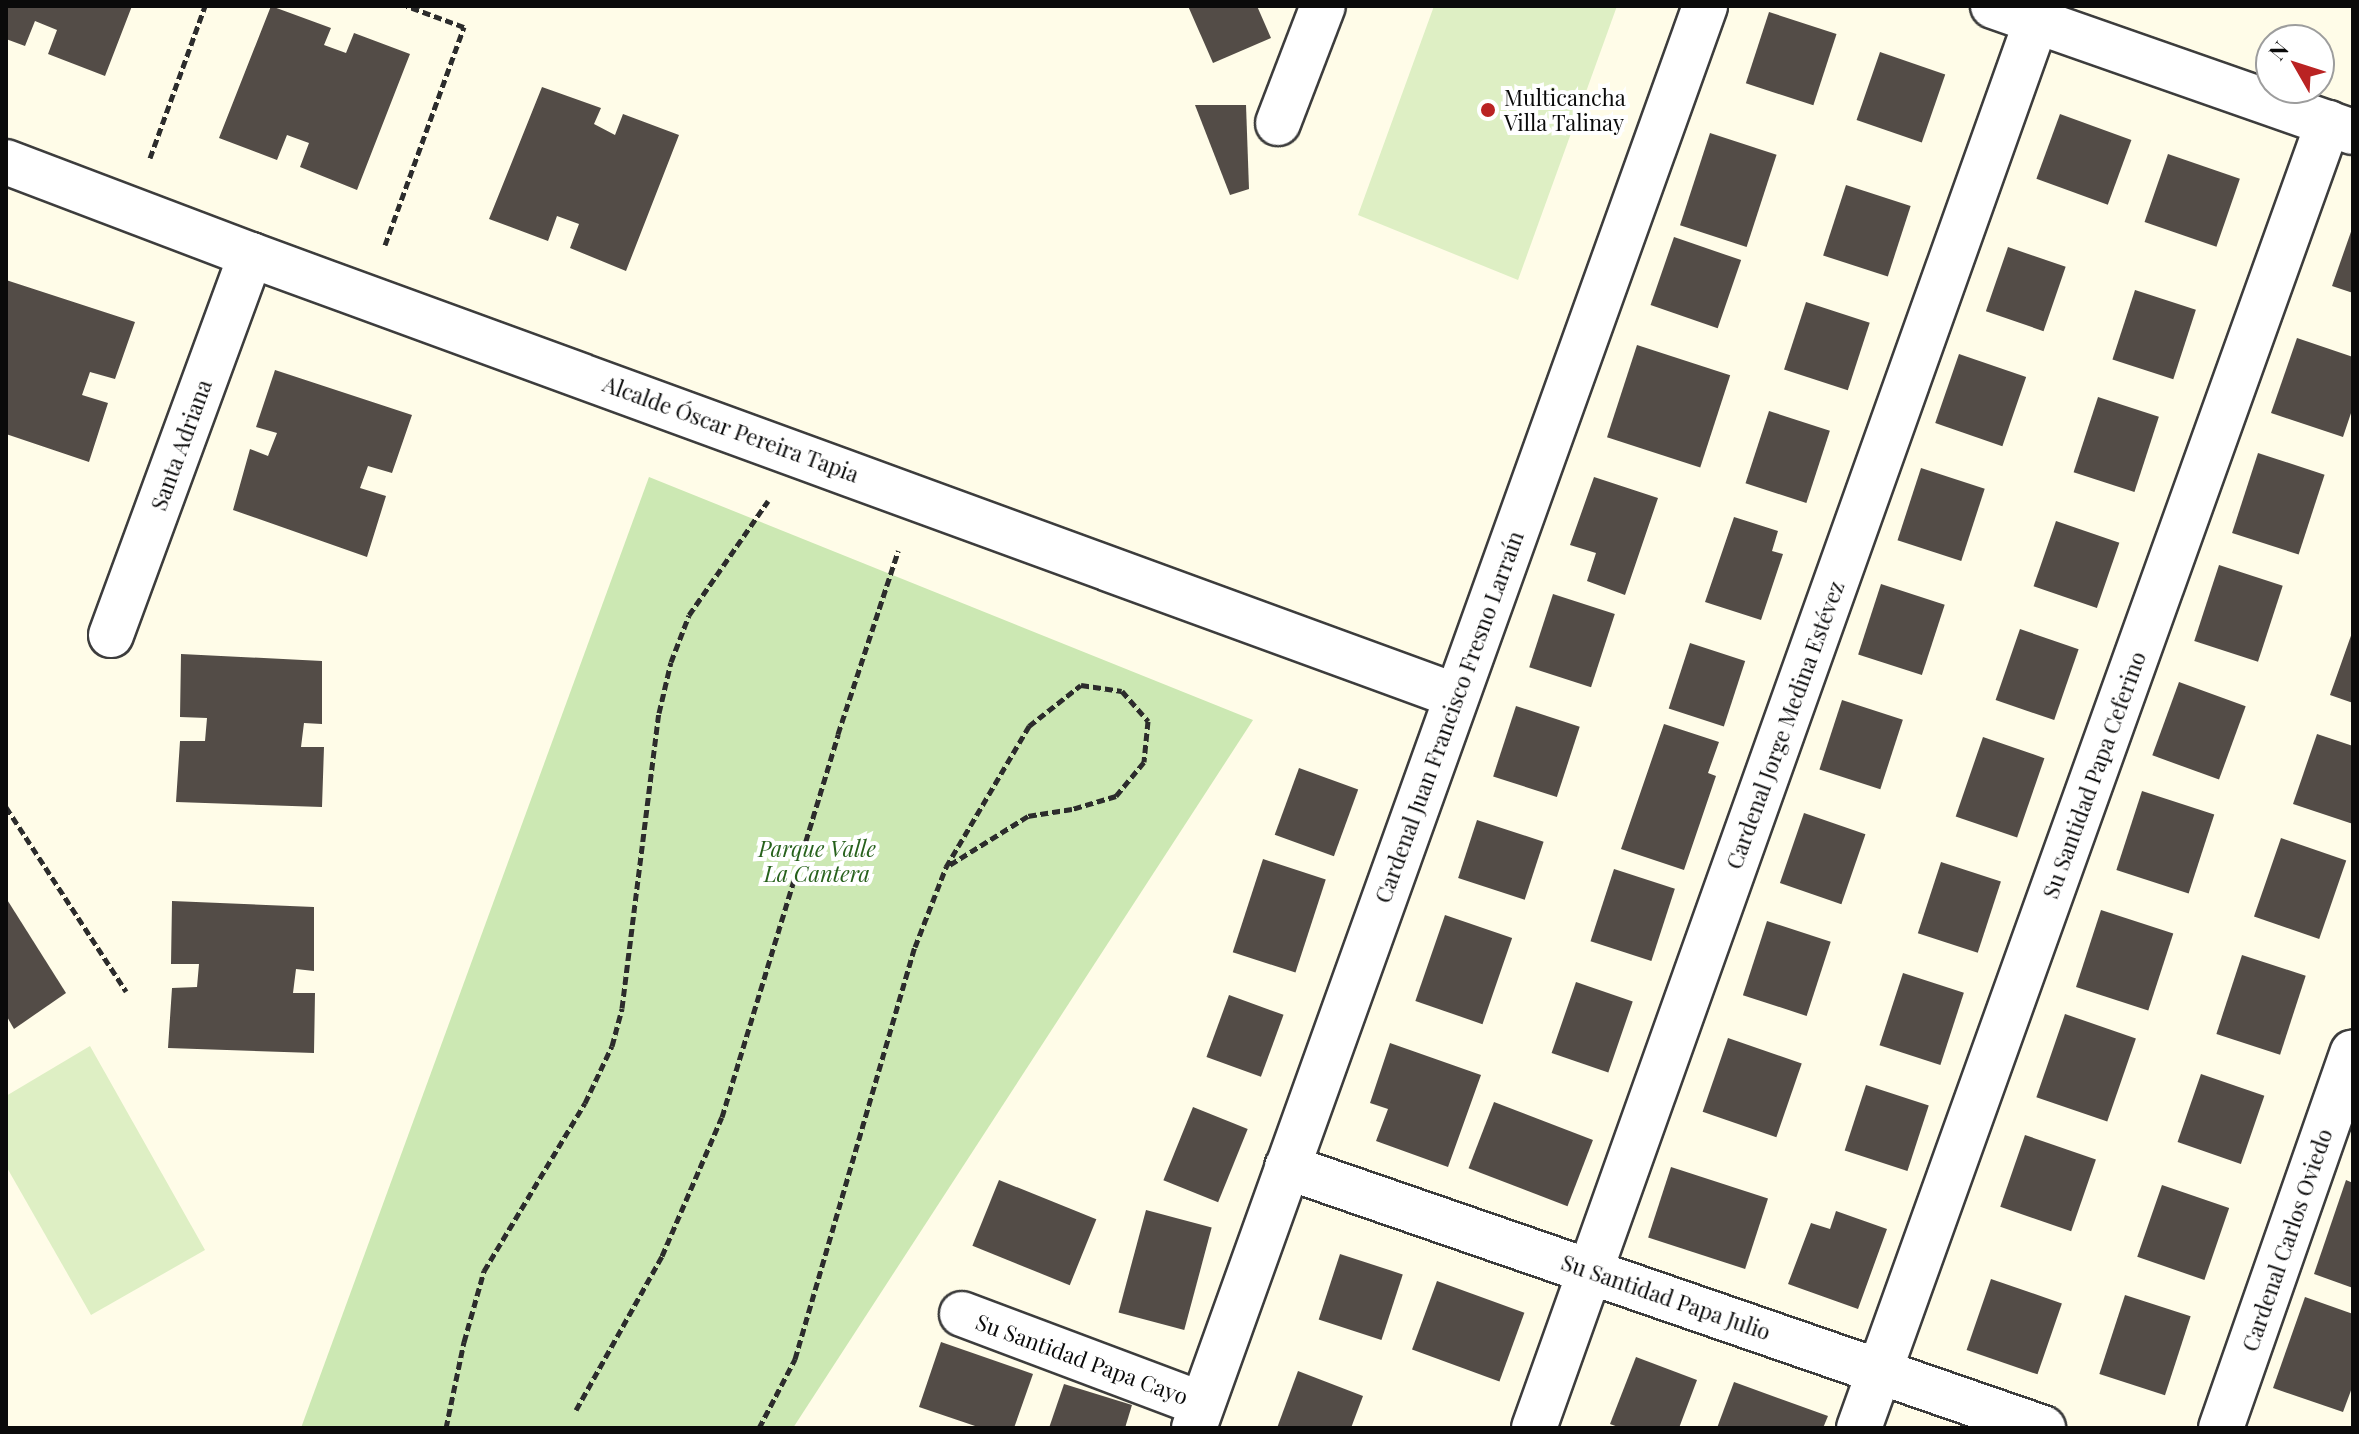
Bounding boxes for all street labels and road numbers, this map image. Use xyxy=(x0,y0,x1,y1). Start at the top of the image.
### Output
street label: Alcalde Óscar Pereira Tapia xyxy=(599,370,863,488)
street label: Santa Adriana xyxy=(145,376,217,514)
street label: Cardenal Juan Francisco Fresno Larraín xyxy=(1369,528,1529,906)
street label: Cardenal Jorge Medina Estévez xyxy=(1720,577,1850,873)
street label: Su Santidad Papa Ceferino xyxy=(2037,648,2151,902)
street label: Cardenal Carlos Oviedo xyxy=(2236,1125,2338,1355)
street label: Su Santidad Papa Julio xyxy=(1558,1249,1774,1345)
street label: Su Santidad Papa Cayo xyxy=(972,1308,1192,1410)

